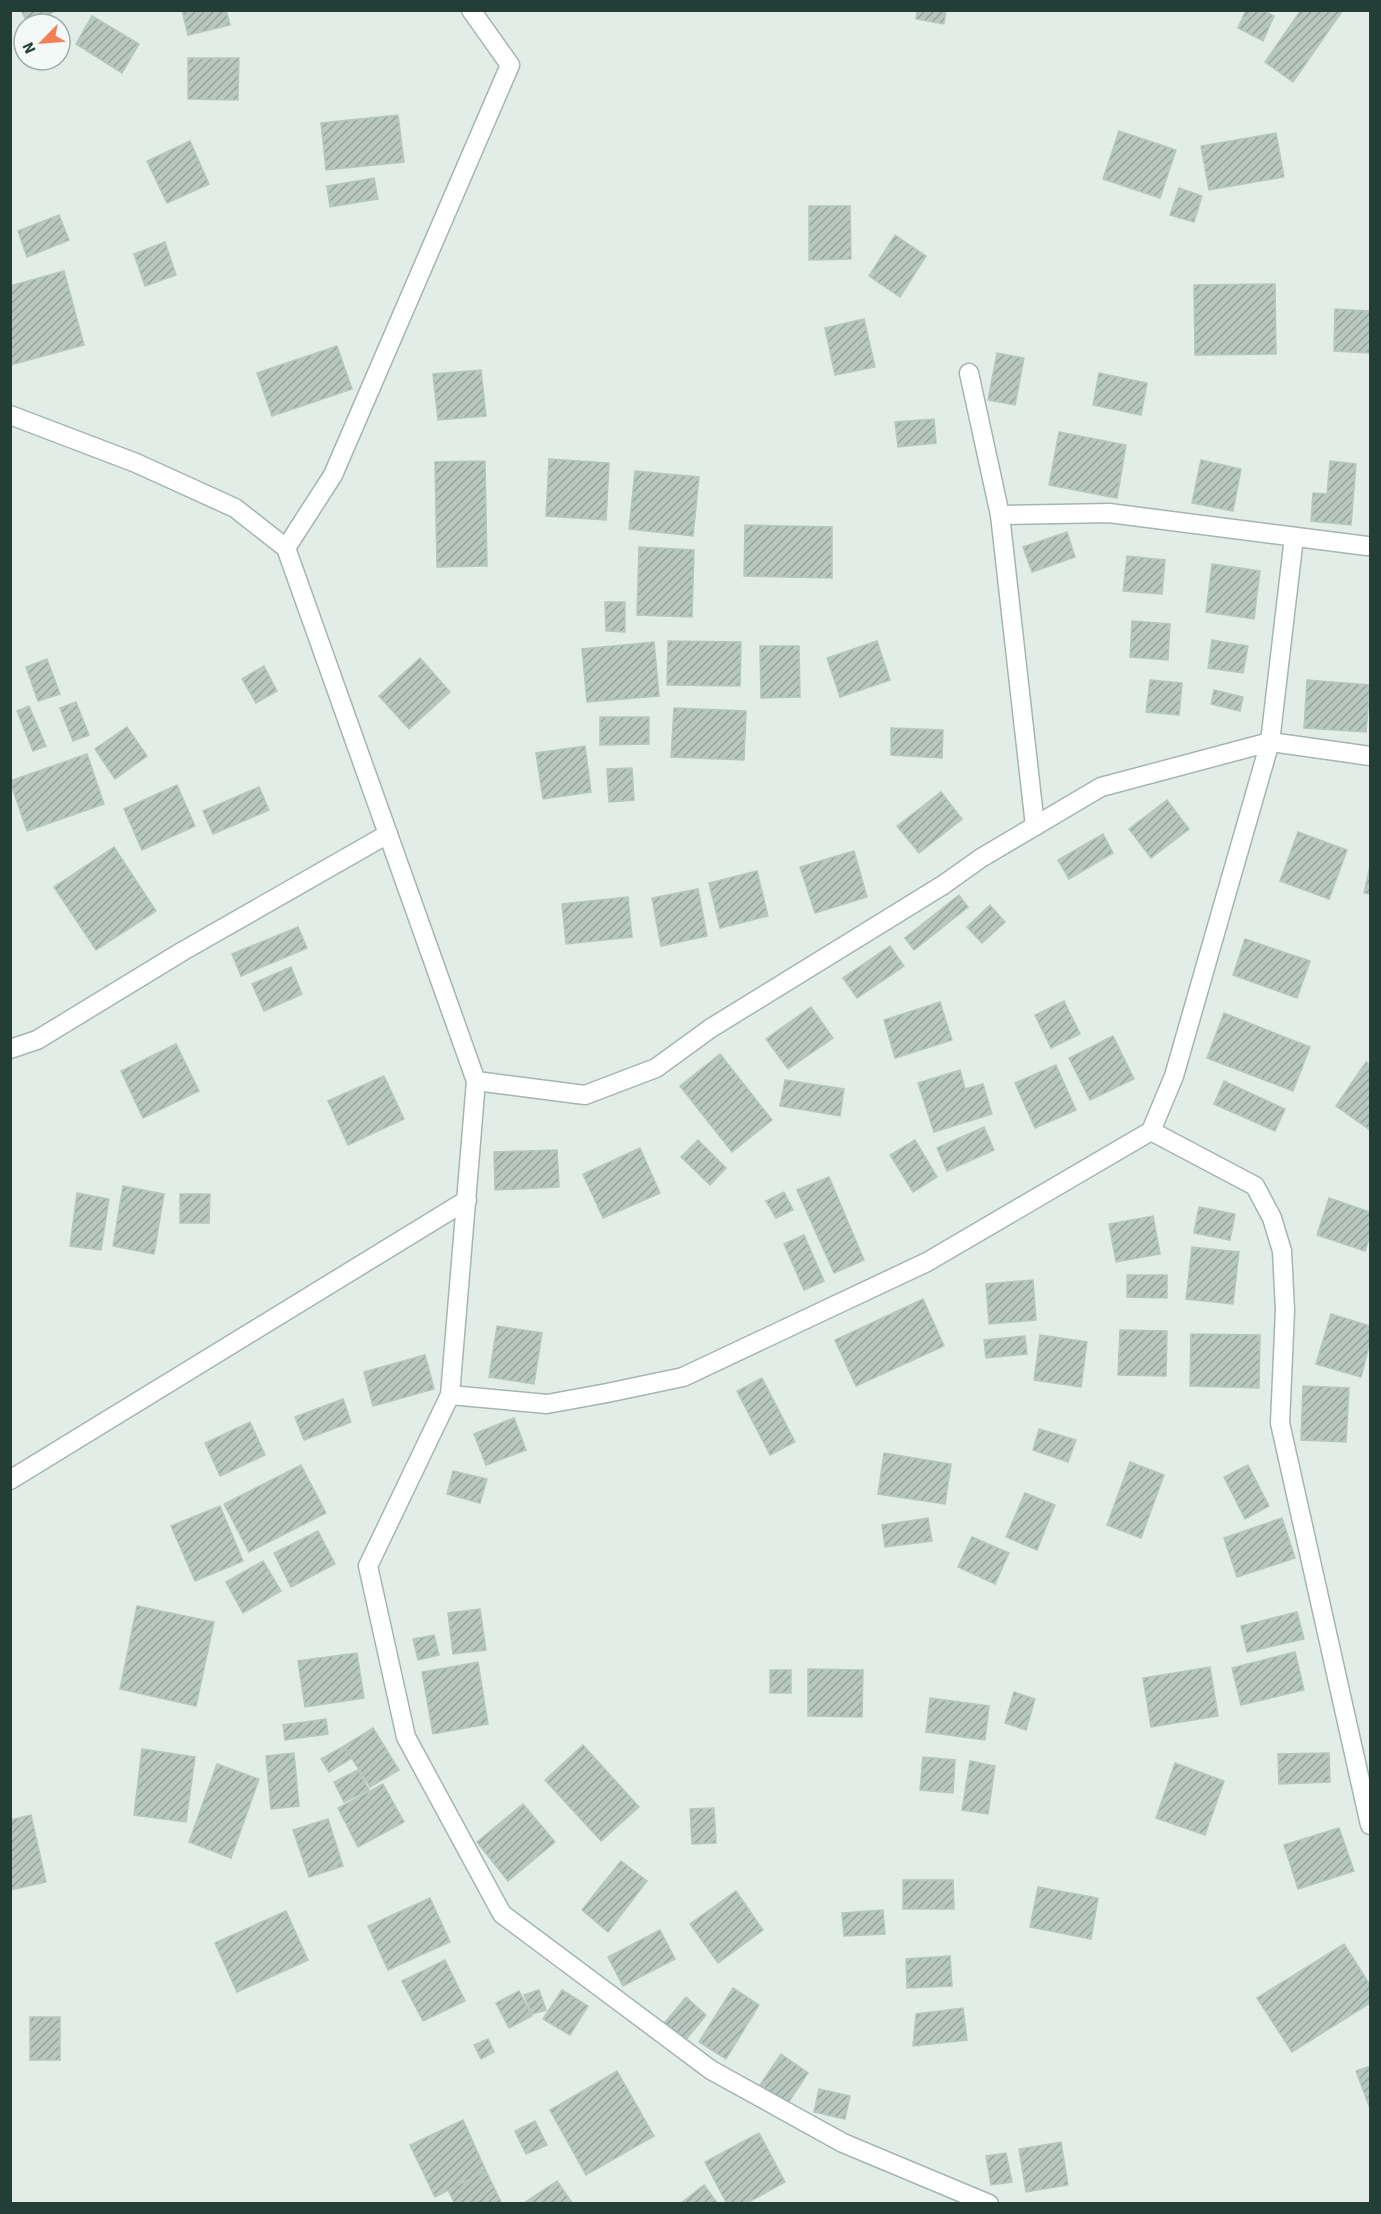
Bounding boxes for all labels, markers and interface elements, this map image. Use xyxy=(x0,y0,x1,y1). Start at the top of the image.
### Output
north arrow xyxy=(12,12,72,72)
text: N xyxy=(17,38,42,57)

